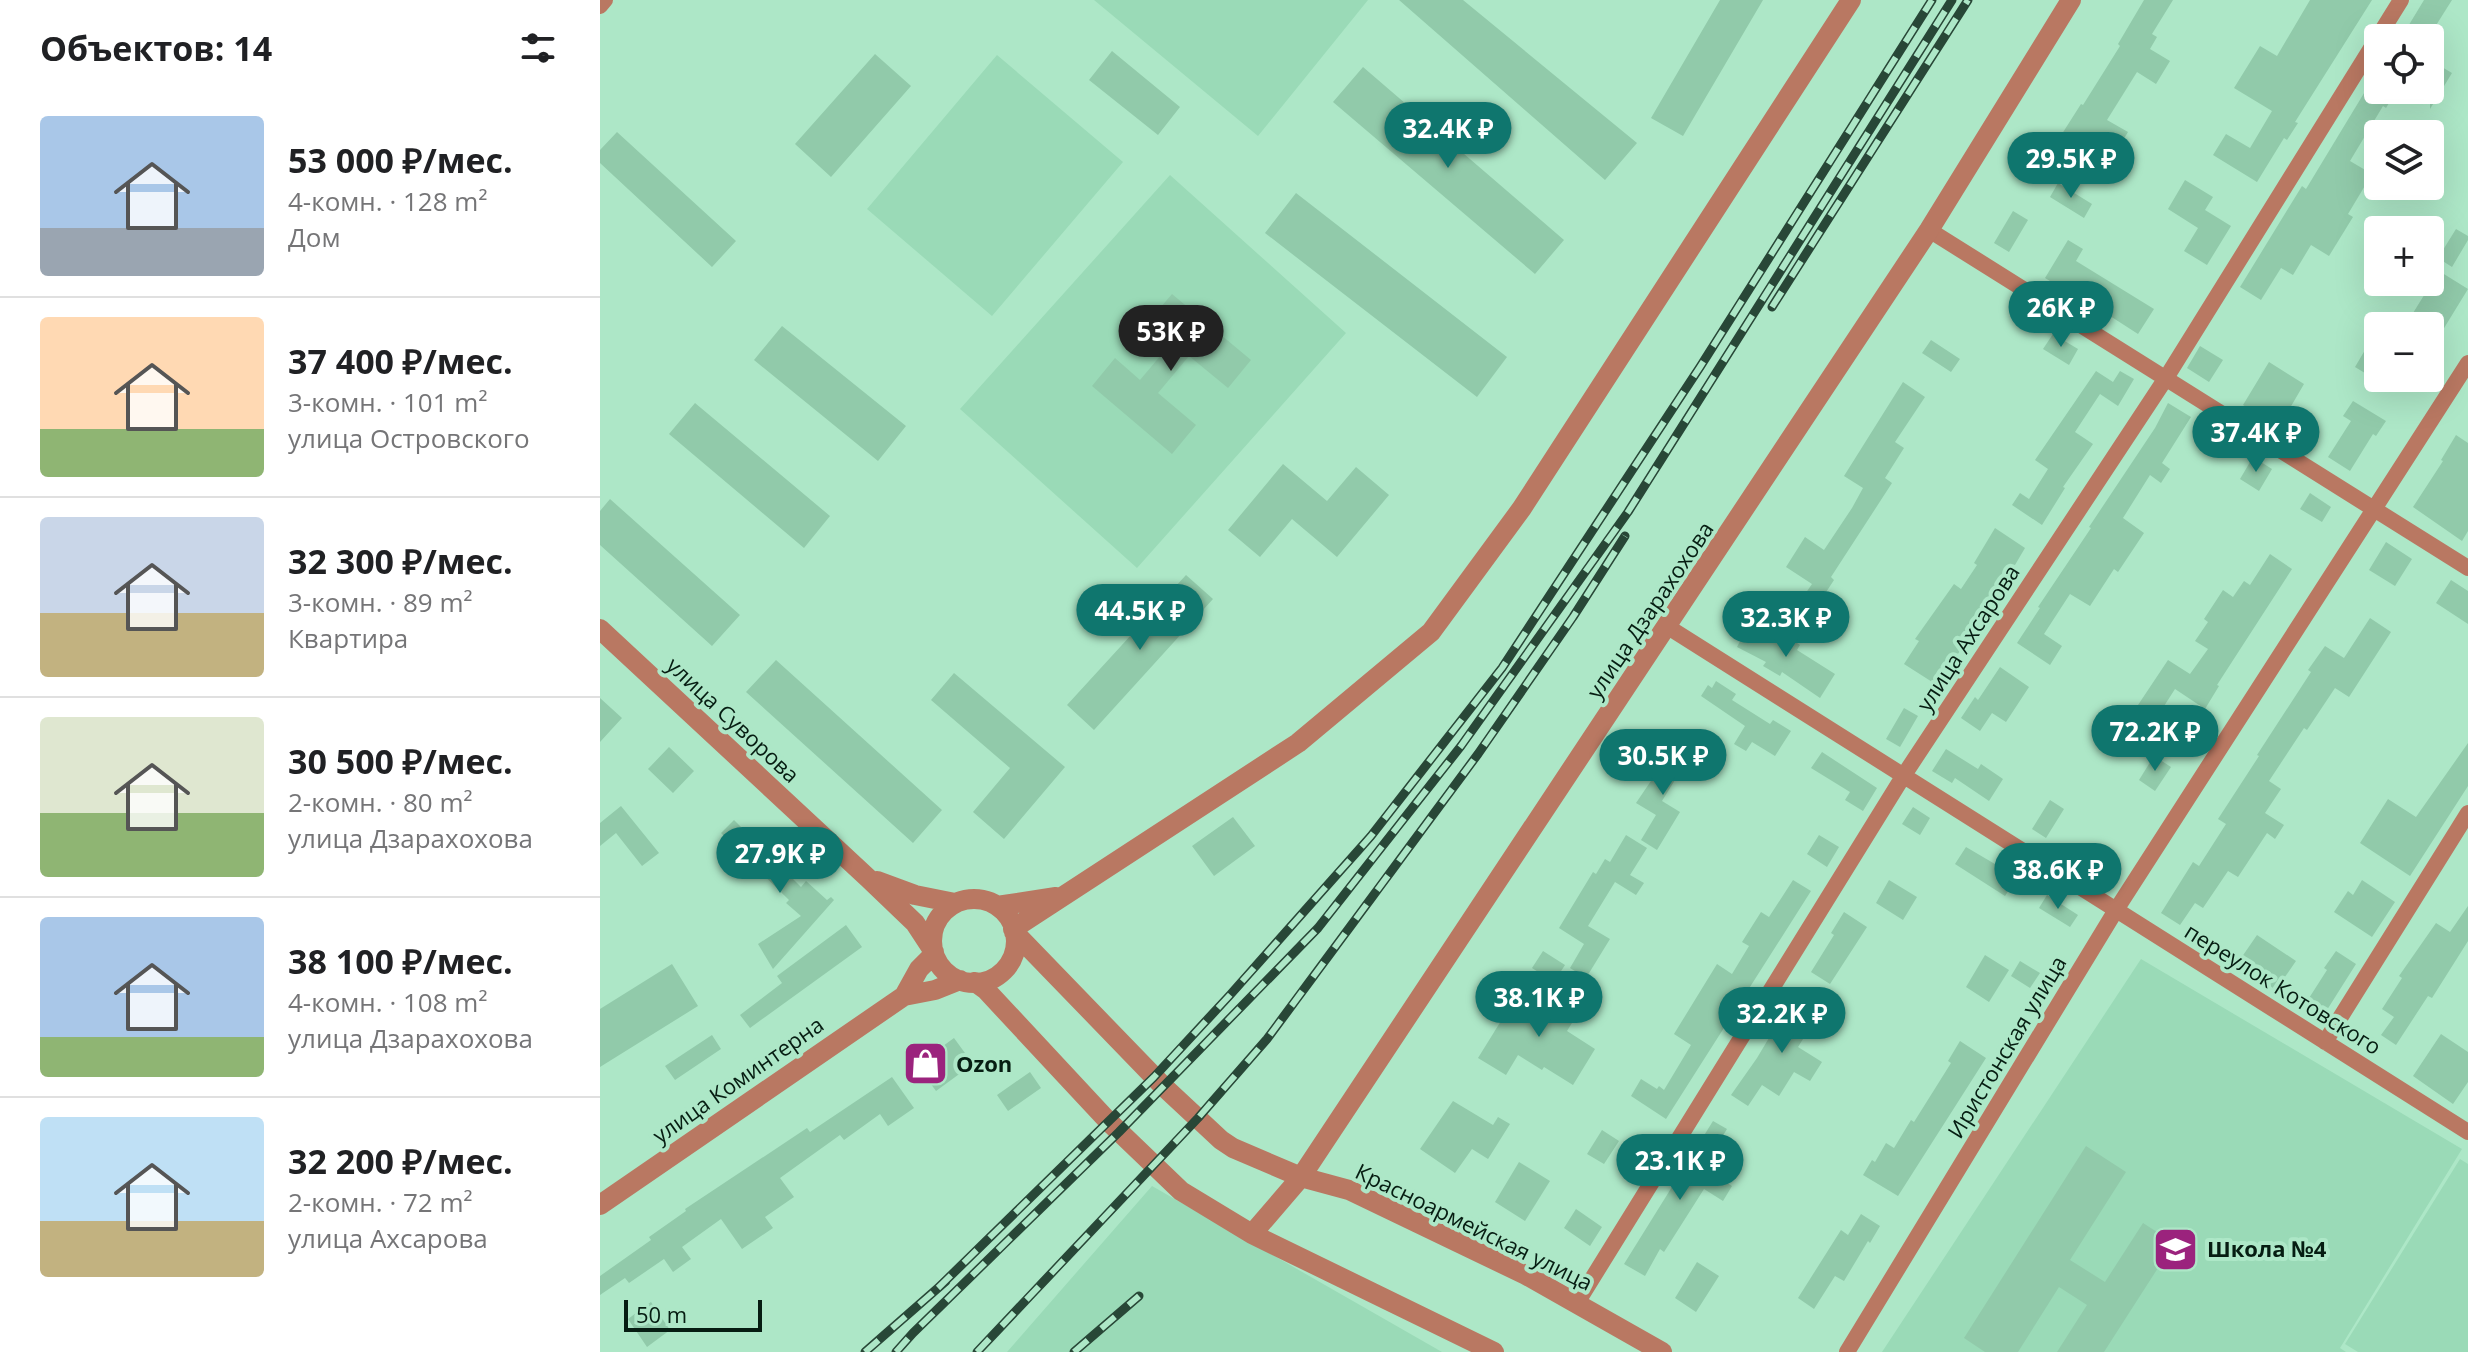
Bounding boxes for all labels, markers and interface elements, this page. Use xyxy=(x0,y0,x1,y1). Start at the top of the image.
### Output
map controls xyxy=(2364,24,2444,392)
button: locate xyxy=(2364,24,2444,104)
text: Объектов: 14 xyxy=(40,25,272,71)
icon: filters xyxy=(516,26,560,70)
pin: 32.4K ₽ xyxy=(1374,102,1522,170)
text: 32.4K ₽ xyxy=(1402,110,1494,146)
button: layers xyxy=(2364,120,2444,200)
pin: 29.5K ₽ xyxy=(1997,132,2145,200)
text: 53 000 ₽/мес. xyxy=(288,137,513,183)
text: 29.5K ₽ xyxy=(2025,140,2117,176)
icon: home xyxy=(104,148,200,244)
text: 4-комн. · 128 m² xyxy=(288,183,487,219)
button: + xyxy=(2364,216,2444,296)
text: Дом xyxy=(288,219,341,255)
pin: 26K ₽ xyxy=(2005,281,2117,349)
text: 26K ₽ xyxy=(2027,289,2095,325)
pin: 53K ₽ xyxy=(1115,305,1227,373)
button: − xyxy=(2364,312,2444,392)
text: 53K ₽ xyxy=(1137,313,1205,349)
text: 37 400 ₽/мес. xyxy=(288,338,513,384)
icon: home xyxy=(104,349,200,445)
text: 3-комн. · 101 m² xyxy=(288,384,487,420)
pin: 37.4K ₽ xyxy=(2182,406,2330,474)
text: 37.4K ₽ xyxy=(2210,414,2302,450)
text: улица Островского xyxy=(288,420,530,456)
street label: улица Дзарахохова xyxy=(1579,515,1720,704)
text: 32 300 ₽/мес. xyxy=(288,538,513,584)
icon: home xyxy=(104,549,200,645)
street label: улица Ахсарова xyxy=(1909,558,2026,717)
text: 3-комн. · 89 m² xyxy=(288,584,473,620)
pin: 44.5K ₽ xyxy=(1066,584,1214,652)
pin: 32.3K ₽ xyxy=(1712,591,1860,659)
text: 44.5K ₽ xyxy=(1094,592,1186,628)
text: 32.3K ₽ xyxy=(1740,599,1832,635)
text: Квартира xyxy=(288,620,408,656)
street label: улица Суворова xyxy=(661,650,807,789)
pin: 72.2K ₽ xyxy=(2081,705,2229,773)
text: 72.2K ₽ xyxy=(2109,713,2201,749)
pin: 30.5K ₽ xyxy=(1589,729,1737,797)
text: 30.5K ₽ xyxy=(1617,737,1709,773)
text: 30 500 ₽/мес. xyxy=(288,738,513,784)
icon: home xyxy=(104,749,200,845)
text: 2-комн. · 80 m² xyxy=(288,784,473,820)
text: улица Дзарахохова xyxy=(288,820,533,856)
pin: 27.9K ₽ xyxy=(706,827,854,895)
text: 27.9K ₽ xyxy=(734,835,826,871)
pin: 38.6K ₽ xyxy=(1984,843,2132,911)
text: 38.6K ₽ xyxy=(2012,851,2104,887)
street label: переулок Котовского xyxy=(2180,915,2388,1061)
text: 38 100 ₽/мес. xyxy=(288,938,513,984)
icon: home xyxy=(104,949,200,1045)
street label: Иристонская улица xyxy=(1940,950,2073,1143)
pin: 38.1K ₽ xyxy=(1465,971,1613,1039)
text: 38.1K ₽ xyxy=(1493,979,1585,1015)
text: 4-комн. · 108 m² xyxy=(288,984,487,1020)
pin: 32.2K ₽ xyxy=(1708,987,1856,1055)
text: 32.2K ₽ xyxy=(1736,995,1828,1031)
street label: улица Коминтерна xyxy=(646,1009,829,1149)
text: улица Дзарахохова xyxy=(288,1020,533,1056)
shop icon: Ozon xyxy=(901,1040,949,1088)
place label: Ozon xyxy=(956,1048,1012,1078)
pin: 23.1K ₽ xyxy=(1606,1134,1754,1202)
text: 32 200 ₽/мес. xyxy=(288,1138,513,1184)
text: 23.1K ₽ xyxy=(1634,1142,1726,1178)
icon: home xyxy=(104,1149,200,1245)
street label: Красноармейская улица xyxy=(1351,1156,1598,1297)
text: 2-комн. · 72 m² xyxy=(288,1184,473,1220)
text: улица Ахсарова xyxy=(288,1220,488,1256)
school or university icon: Школа №4 xyxy=(2152,1225,2200,1273)
place label: Школа №4 xyxy=(2207,1233,2327,1263)
scale bar xyxy=(624,1296,762,1332)
text: 50 m xyxy=(636,1299,687,1329)

